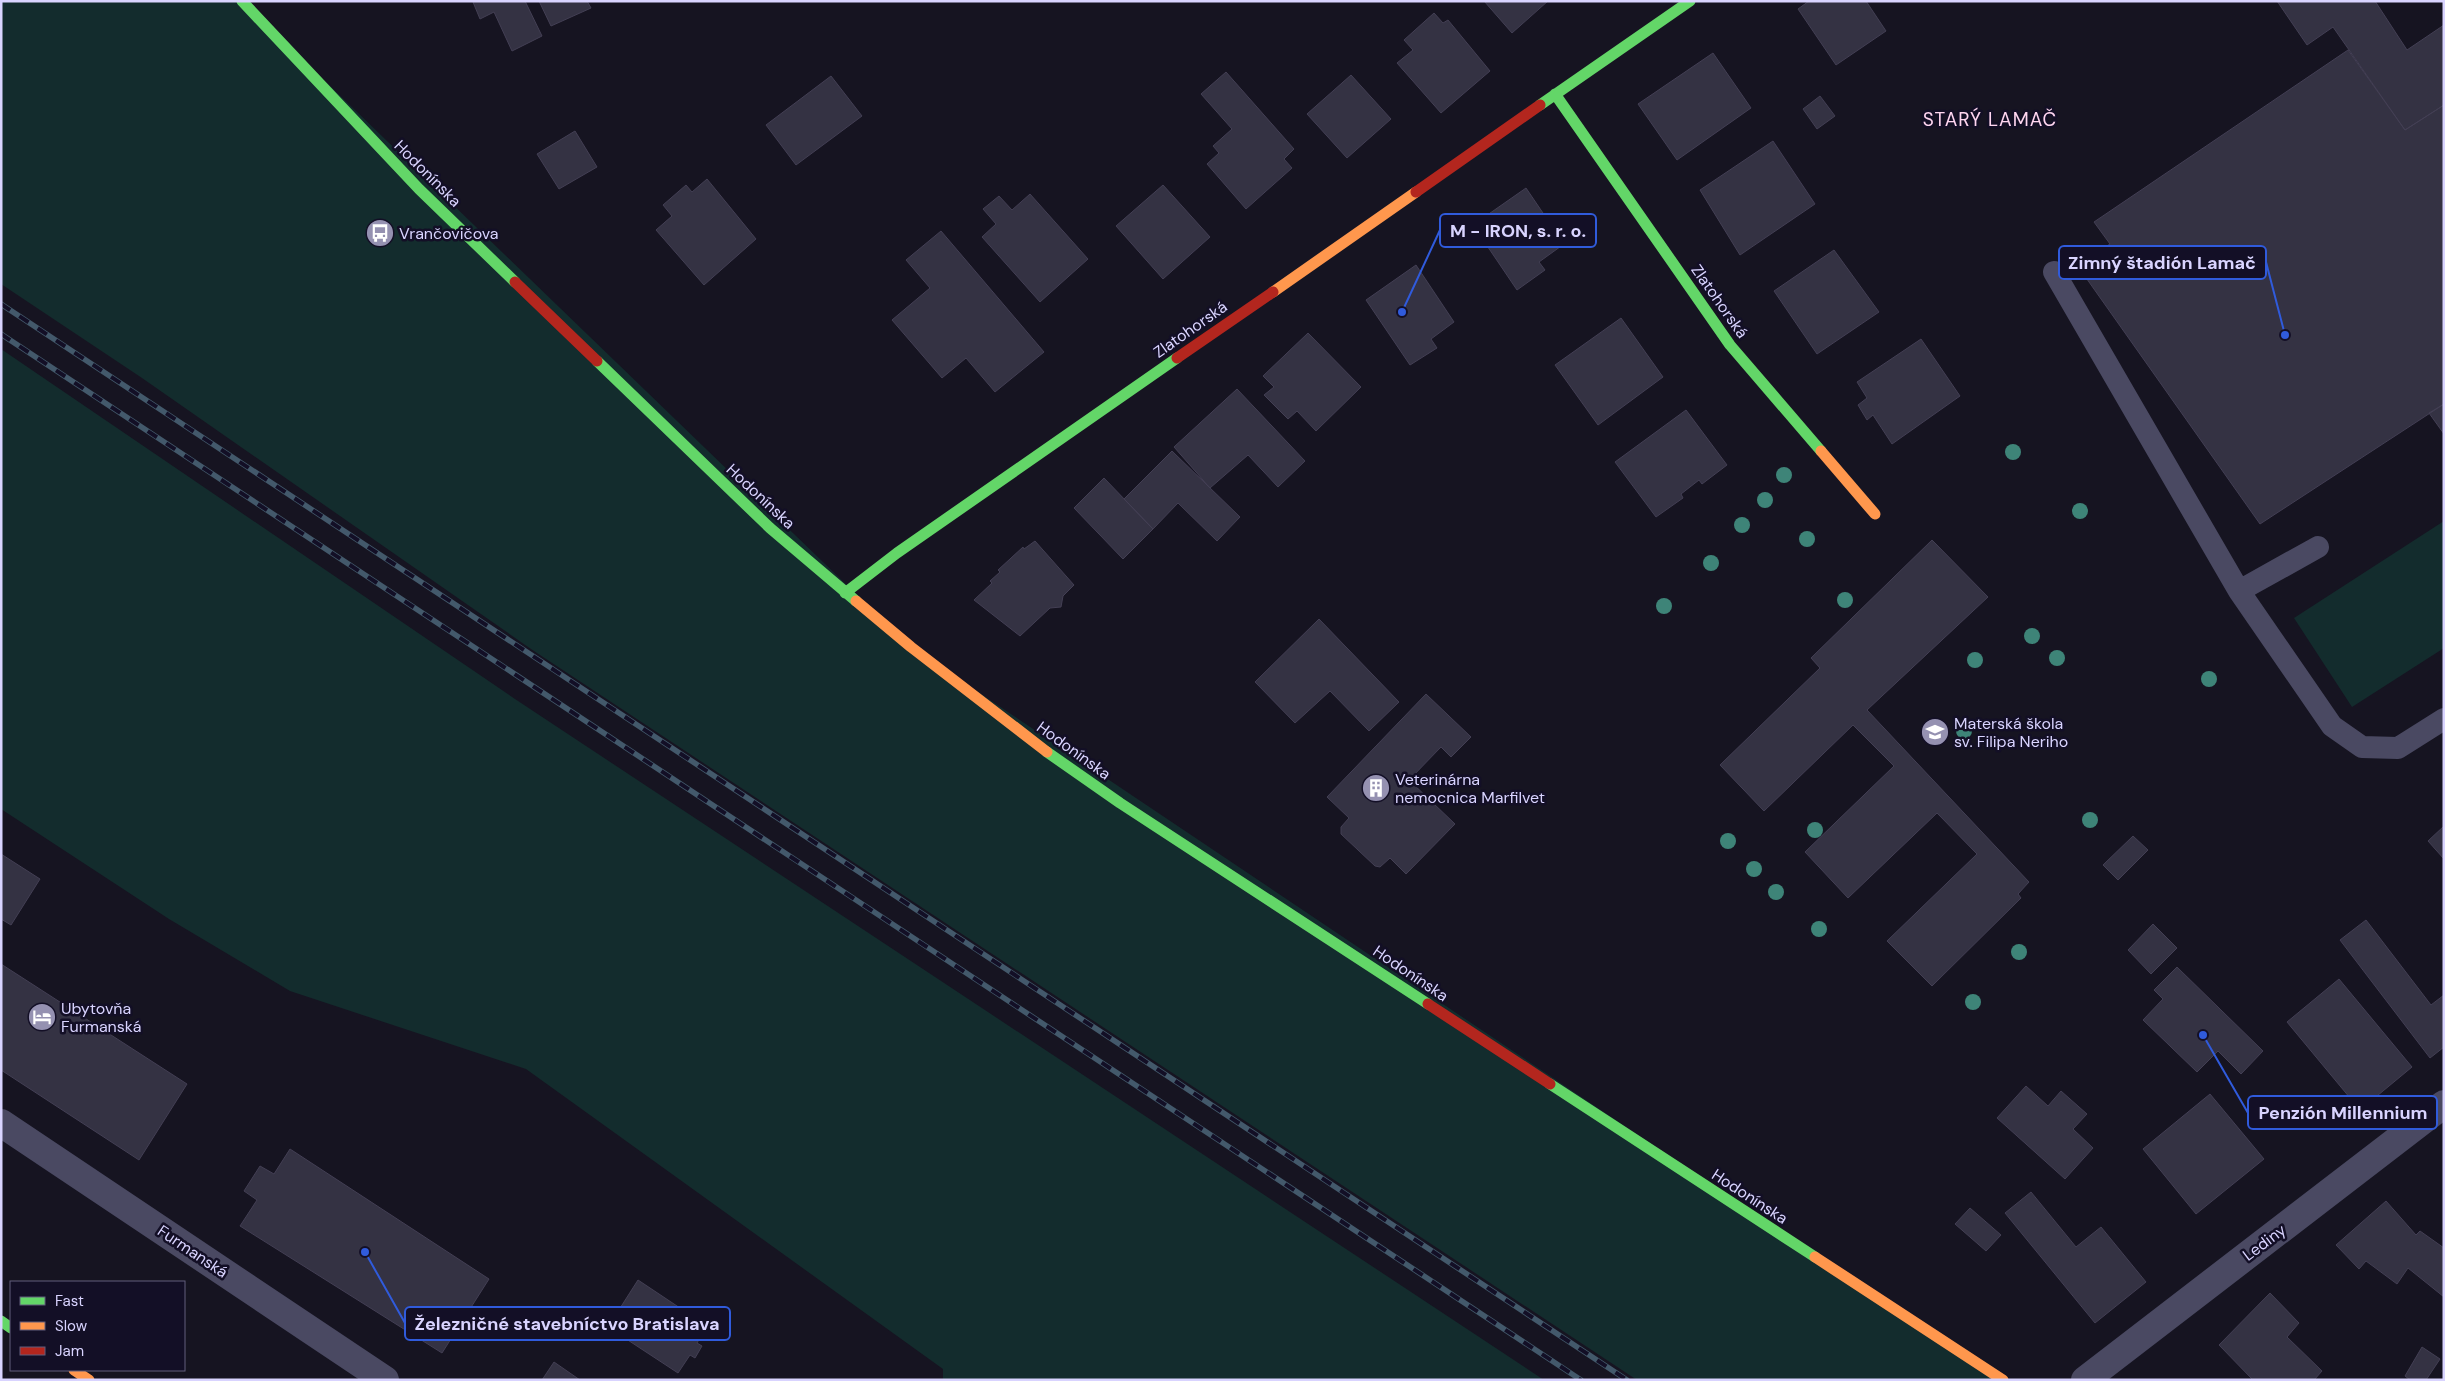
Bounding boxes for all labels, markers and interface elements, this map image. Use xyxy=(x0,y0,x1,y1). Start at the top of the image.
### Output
district label: STARÝ LAMAČ xyxy=(1923,107,2057,132)
street label: Hodonínska xyxy=(390,135,466,211)
callout: M - IRON, s. r. o. xyxy=(1440,214,1596,247)
bus stop icon: Vrančovičova xyxy=(365,218,395,248)
text: M - IRON, s. r. o. xyxy=(1450,219,1586,243)
place label: Vrančovičova xyxy=(399,223,499,244)
callout: Zimný štadión Lamač xyxy=(2059,246,2266,279)
text: Zimný štadión Lamač xyxy=(2068,251,2256,275)
street label: Zlatohorská xyxy=(1686,260,1753,342)
street label: Zlatohorská xyxy=(1149,296,1231,363)
street label: Hodonínska xyxy=(722,459,799,534)
place label: Materská škola sv. Filipa Neriho xyxy=(1954,713,2068,752)
street label: Hodonínska xyxy=(1033,716,1115,784)
school or university icon: Materská škola sv. Filipa Neriho xyxy=(1920,717,1950,747)
place label: Veterinárna nemocnica Marfilvet xyxy=(1395,769,1545,808)
building icon: Veterinárna nemocnica Marfilvet xyxy=(1361,773,1391,803)
street label: Hodonínska xyxy=(1369,941,1452,1006)
place label: Ubytovňa Furmanská xyxy=(61,998,142,1037)
hotel icon: Ubytovňa Furmanská xyxy=(27,1002,57,1032)
callout: Penzión Millennium xyxy=(2248,1096,2437,1129)
text: Penzión Millennium xyxy=(2258,1101,2428,1125)
street label: Hodonínska xyxy=(1708,1164,1792,1229)
street label: Lediny xyxy=(2238,1219,2290,1266)
street label: Furmanská xyxy=(153,1220,232,1283)
legend xyxy=(10,1281,185,1371)
text: Fast xyxy=(55,1291,84,1311)
callout: Železničné stavebníctvo Bratislava xyxy=(405,1307,730,1340)
text: Železničné stavebníctvo Bratislava xyxy=(415,1312,719,1336)
text: Slow xyxy=(55,1316,88,1336)
text: Jam xyxy=(55,1341,84,1361)

